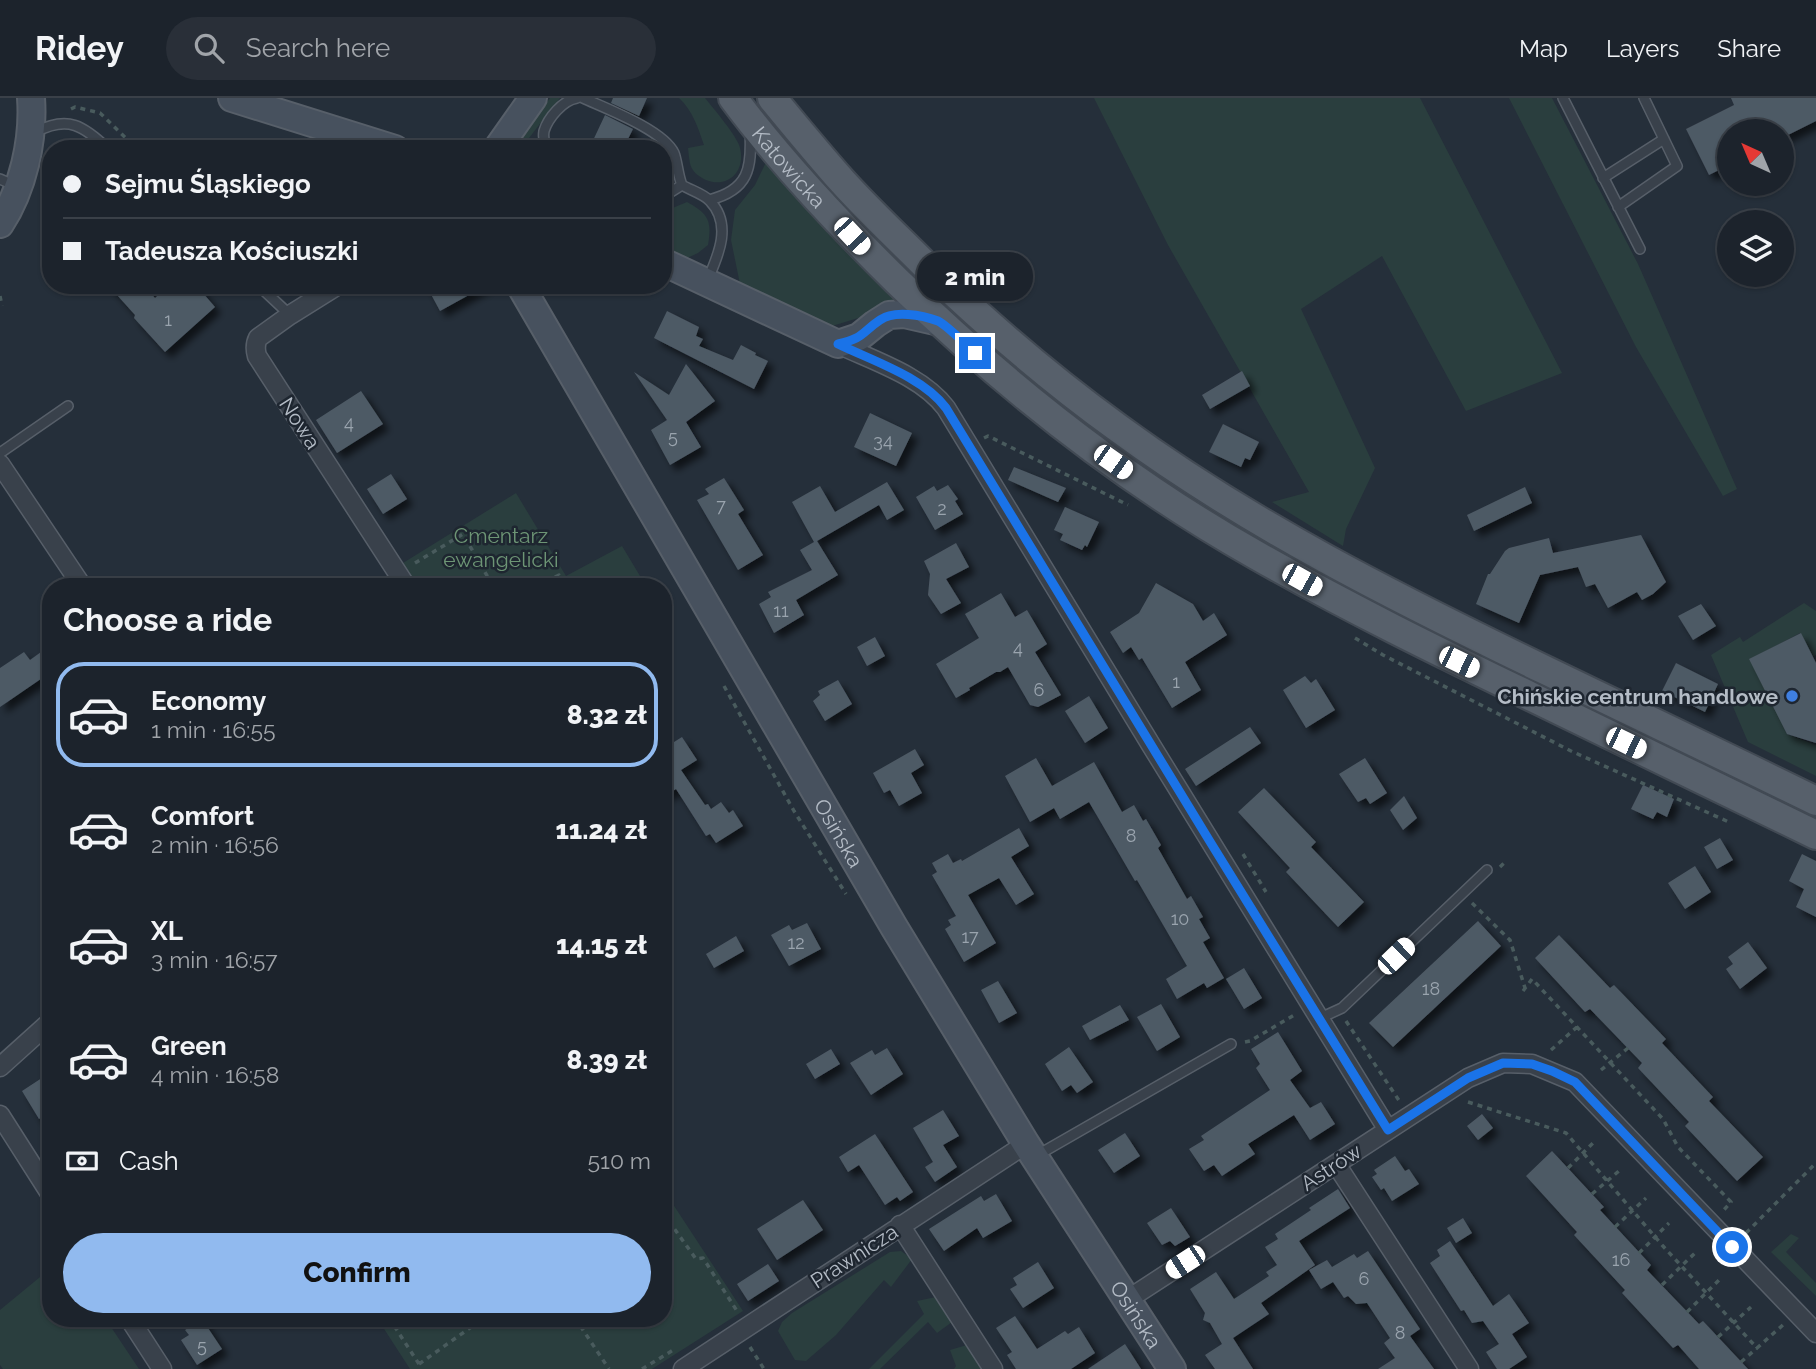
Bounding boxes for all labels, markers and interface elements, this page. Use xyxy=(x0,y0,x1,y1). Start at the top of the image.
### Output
search box xyxy=(166,17,656,80)
text: Ridey xyxy=(35,29,124,68)
icon: search xyxy=(190,29,228,67)
text: Search here xyxy=(246,33,390,63)
text: Map xyxy=(1519,34,1568,63)
text: Layers xyxy=(1606,34,1679,63)
text: Share xyxy=(1717,34,1781,63)
north arrow xyxy=(1717,119,1794,196)
map controls xyxy=(1717,119,1794,287)
street label: Katowicka xyxy=(747,121,831,213)
text: Sejmu Śląskiego xyxy=(105,169,311,199)
button: layers xyxy=(1717,210,1794,287)
car xyxy=(830,213,875,259)
text: Tadeusza Kościuszki xyxy=(105,236,358,266)
callout: 2 min xyxy=(917,252,1033,300)
text: 2 min xyxy=(945,263,1005,290)
house number: 1 xyxy=(164,309,172,330)
route end xyxy=(959,337,991,369)
street label: Nowa xyxy=(274,393,326,453)
house number: 4 xyxy=(344,412,354,433)
house number: 5 xyxy=(668,426,678,447)
house number: 34 xyxy=(873,430,893,451)
car xyxy=(1090,441,1137,483)
house number: 7 xyxy=(716,495,726,516)
house number: 2 xyxy=(937,498,947,519)
park label: Cmentarz ewangelicki xyxy=(443,523,559,572)
car xyxy=(1279,561,1326,599)
house number: 11 xyxy=(773,600,789,621)
text: Choose a ride xyxy=(63,601,272,638)
house number: 4 xyxy=(1013,637,1023,658)
car xyxy=(1436,643,1483,681)
house number: 1 xyxy=(1172,671,1180,692)
house number: 6 xyxy=(1034,679,1045,700)
icon: car xyxy=(67,683,130,746)
place label: Chińskie centrum handlowe xyxy=(1497,684,1778,709)
text: Economy xyxy=(151,686,266,716)
marker: Chińskie centrum handlowe xyxy=(1784,688,1800,704)
text: 8.32 zł xyxy=(567,700,647,730)
text: 1 min · 16:55 xyxy=(151,716,275,743)
car xyxy=(1603,724,1650,762)
street label: Osińska xyxy=(809,794,869,872)
icon: car xyxy=(67,798,130,861)
text: Comfort xyxy=(151,801,254,831)
text: 11.24 zł xyxy=(555,815,647,845)
house number: 8 xyxy=(1126,825,1136,846)
text: 2 min · 16:56 xyxy=(151,831,279,858)
house number: 10 xyxy=(1171,908,1189,929)
icon: car xyxy=(67,913,130,976)
text: XL xyxy=(151,916,183,946)
house number: 17 xyxy=(961,926,979,947)
text: 14.15 zł xyxy=(556,930,647,960)
house number: 12 xyxy=(787,932,805,953)
car xyxy=(1374,934,1419,978)
text: 3 min · 16:57 xyxy=(151,946,278,973)
house number: 18 xyxy=(1422,978,1440,999)
icon: car xyxy=(67,1028,130,1091)
text: Green xyxy=(151,1031,227,1061)
text: 8.39 zł xyxy=(567,1045,647,1075)
text: 4 min · 16:58 xyxy=(151,1061,279,1088)
street label: Astrów xyxy=(1296,1138,1366,1196)
icon: cash xyxy=(63,1142,101,1180)
text: Cash xyxy=(119,1146,179,1176)
text: 510 m xyxy=(588,1147,651,1174)
street label: Prawnicza xyxy=(806,1219,902,1293)
route start xyxy=(1716,1231,1748,1263)
button: Confirm xyxy=(63,1233,651,1313)
car xyxy=(1162,1242,1209,1282)
house number: 16 xyxy=(1612,1249,1630,1270)
house number: 6 xyxy=(1359,1268,1370,1289)
street label: Osińska xyxy=(1105,1276,1168,1353)
house number: 8 xyxy=(1395,1322,1405,1343)
house number: 5 xyxy=(197,1335,207,1356)

